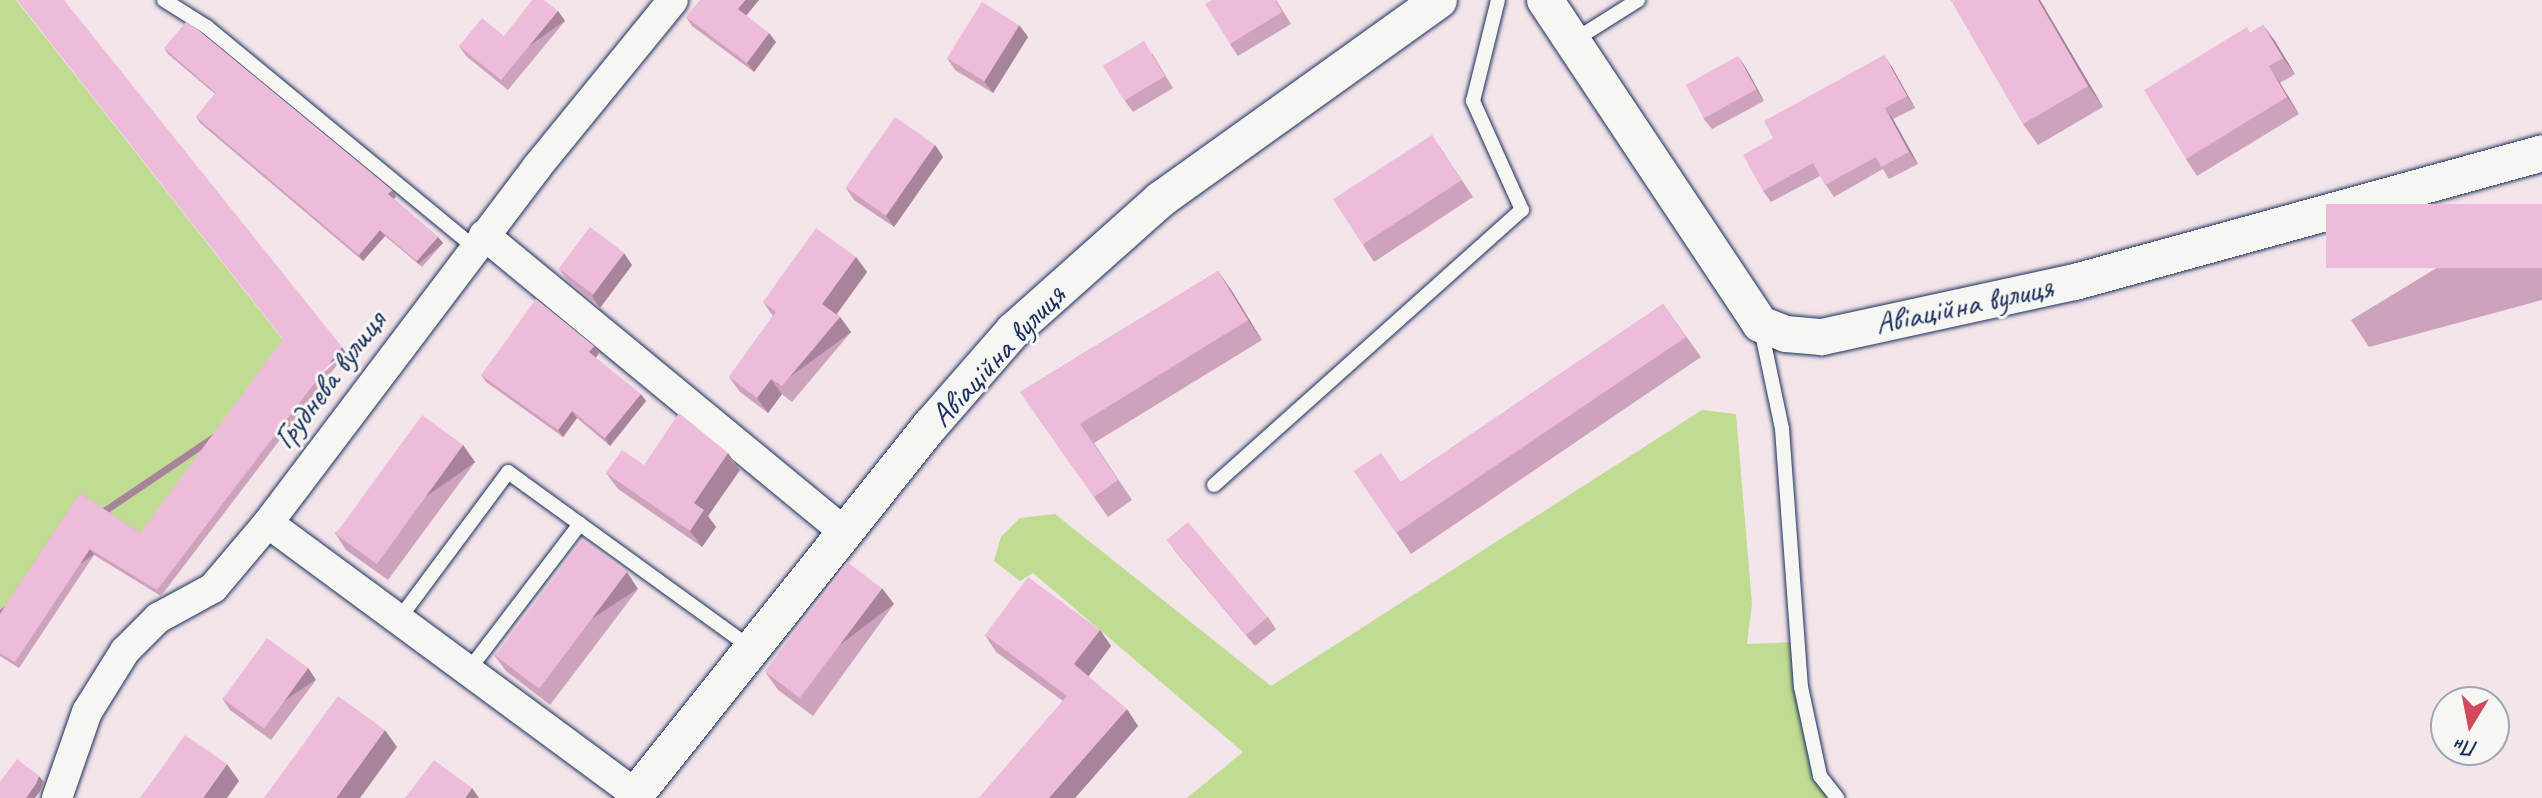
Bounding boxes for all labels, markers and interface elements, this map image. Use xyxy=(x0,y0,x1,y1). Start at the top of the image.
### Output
street label: Авіаційна вулиця xyxy=(1871,268,2057,344)
street label: Авіаційна вулиця xyxy=(922,276,1074,436)
street label: Груднева вулиця xyxy=(266,304,394,456)
north arrow xyxy=(2430,686,2510,766)
text: Пн xyxy=(2452,732,2480,763)

